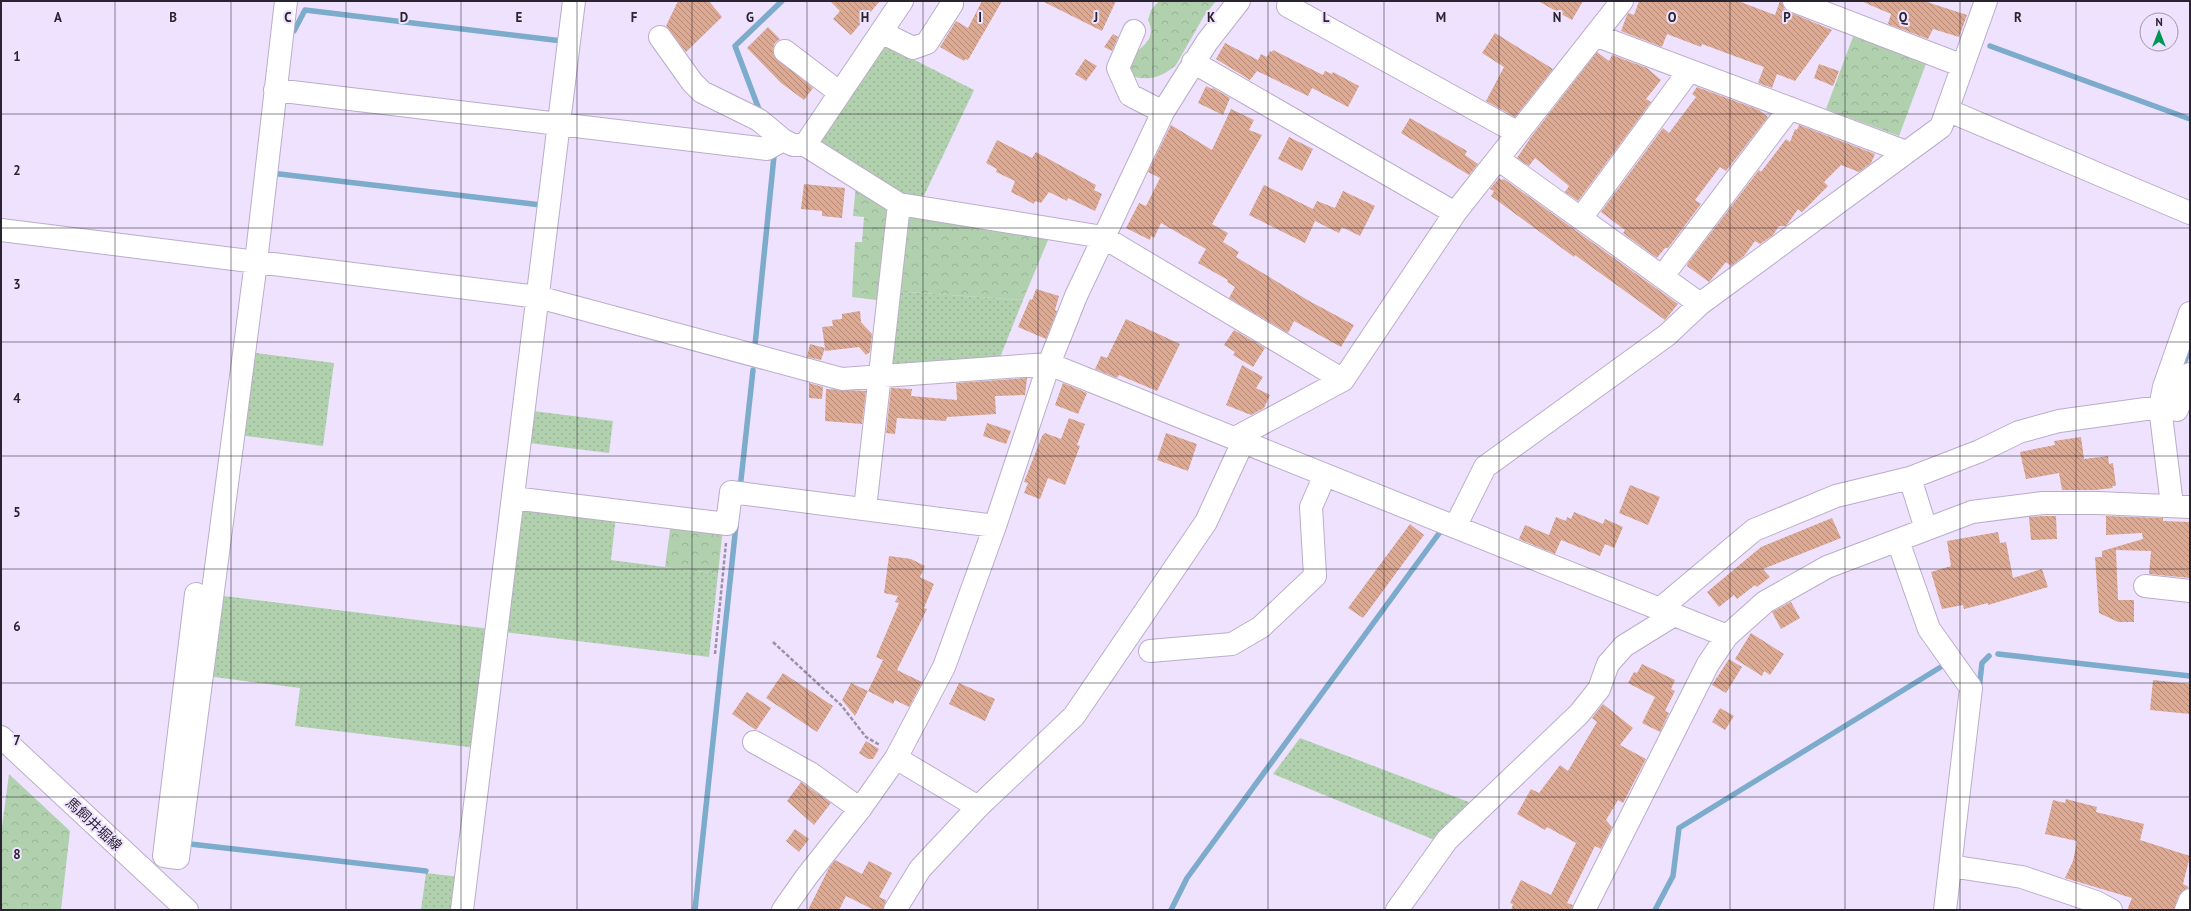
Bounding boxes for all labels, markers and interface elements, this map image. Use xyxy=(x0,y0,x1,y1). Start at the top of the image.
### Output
text: A xyxy=(54,9,62,26)
text: B xyxy=(169,9,177,26)
text: C xyxy=(284,9,292,26)
text: D xyxy=(400,9,408,26)
text: E xyxy=(516,9,523,26)
text: F xyxy=(631,9,638,26)
text: G xyxy=(746,9,754,26)
text: H xyxy=(861,9,869,26)
text: I xyxy=(978,9,982,26)
text: J xyxy=(1093,9,1098,26)
text: K xyxy=(1207,9,1215,26)
text: L xyxy=(1323,9,1330,26)
text: M xyxy=(1436,9,1446,26)
text: N xyxy=(1553,9,1561,26)
text: O xyxy=(1668,9,1677,26)
text: P xyxy=(1783,9,1791,26)
text: Q xyxy=(1899,9,1909,26)
text: R xyxy=(2014,9,2022,26)
north arrow xyxy=(2139,12,2179,52)
text: N xyxy=(2155,15,2163,29)
text: 1 xyxy=(13,48,21,65)
text: 2 xyxy=(13,162,21,179)
text: 3 xyxy=(13,276,21,293)
text: 4 xyxy=(13,390,21,407)
text: 5 xyxy=(13,504,21,521)
text: 6 xyxy=(13,618,21,635)
text: 7 xyxy=(13,732,21,749)
street label: 馬飼井堀線 xyxy=(62,794,126,854)
text: 8 xyxy=(13,846,21,863)

